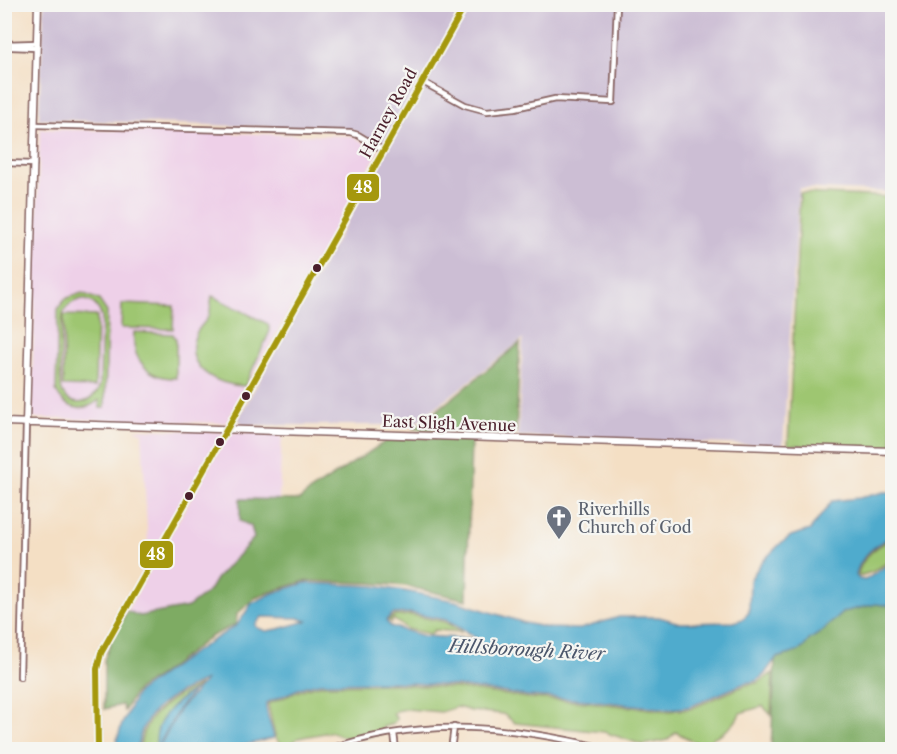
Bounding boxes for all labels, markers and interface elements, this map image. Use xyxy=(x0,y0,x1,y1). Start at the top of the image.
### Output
street label: Harney Road xyxy=(355,64,421,161)
line badge: 48 xyxy=(346,173,380,202)
text: 48 xyxy=(353,177,373,197)
unlabelled marker xyxy=(311,262,323,274)
unlabelled marker xyxy=(240,390,252,402)
street label: East Sligh Avenue xyxy=(381,411,517,435)
unlabelled marker xyxy=(214,436,226,448)
unlabelled marker xyxy=(183,490,195,502)
place label: Riverhills Church of God xyxy=(578,499,692,537)
church icon: Riverhills Church of God xyxy=(544,503,574,541)
line badge: 48 xyxy=(139,540,174,569)
text: 48 xyxy=(146,544,166,564)
water label: Hillsborough River xyxy=(446,635,607,665)

